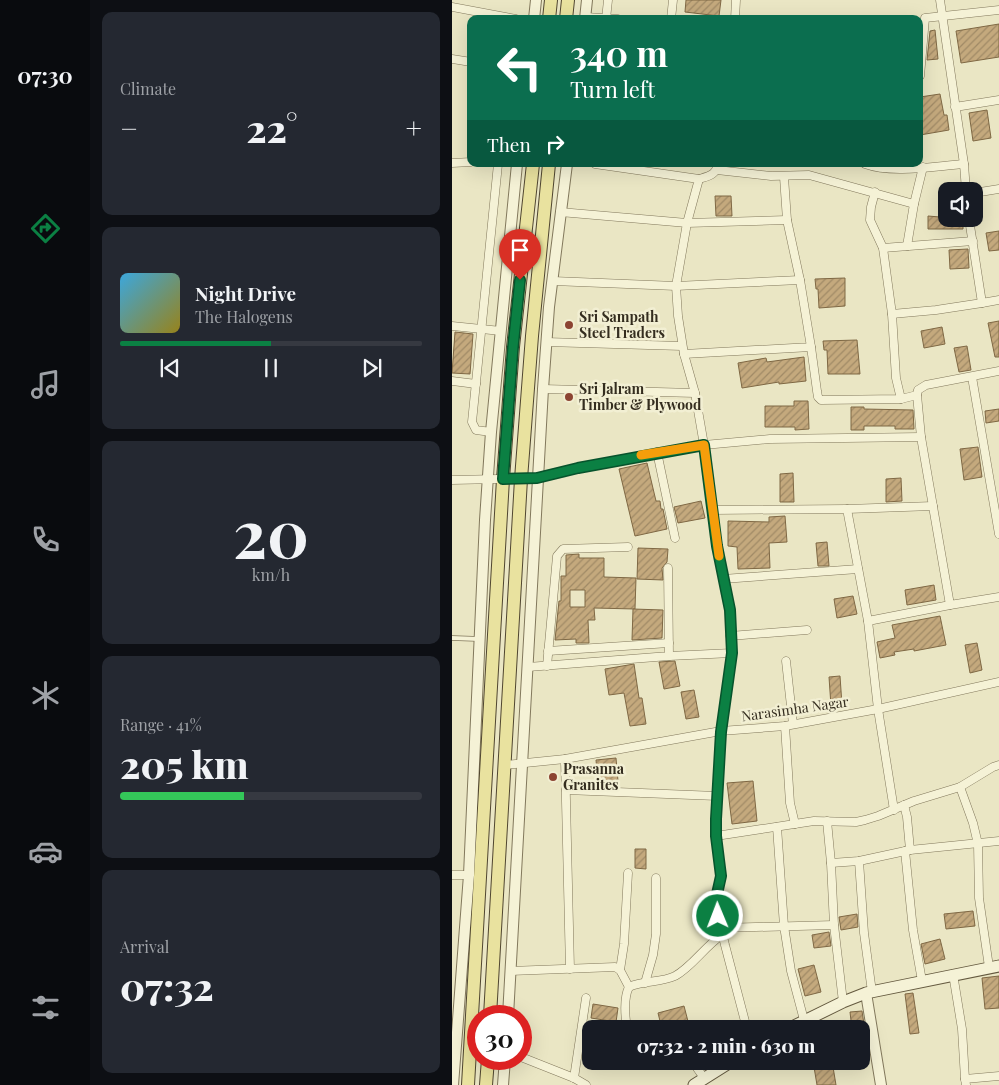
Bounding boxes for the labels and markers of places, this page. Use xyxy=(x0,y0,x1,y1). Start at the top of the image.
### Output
pin xyxy=(499,229,541,280)
place label: Sri Sampath Steel Traders xyxy=(579,307,665,342)
marker: Sri Sampath Steel Traders xyxy=(563,319,575,331)
place label: Sri Jalram Timber & Plywood xyxy=(579,379,702,414)
marker: Sri Jalram Timber & Plywood xyxy=(563,391,575,403)
place label: Prasanna Granites xyxy=(563,759,625,794)
marker: Prasanna Granites xyxy=(547,771,559,783)

